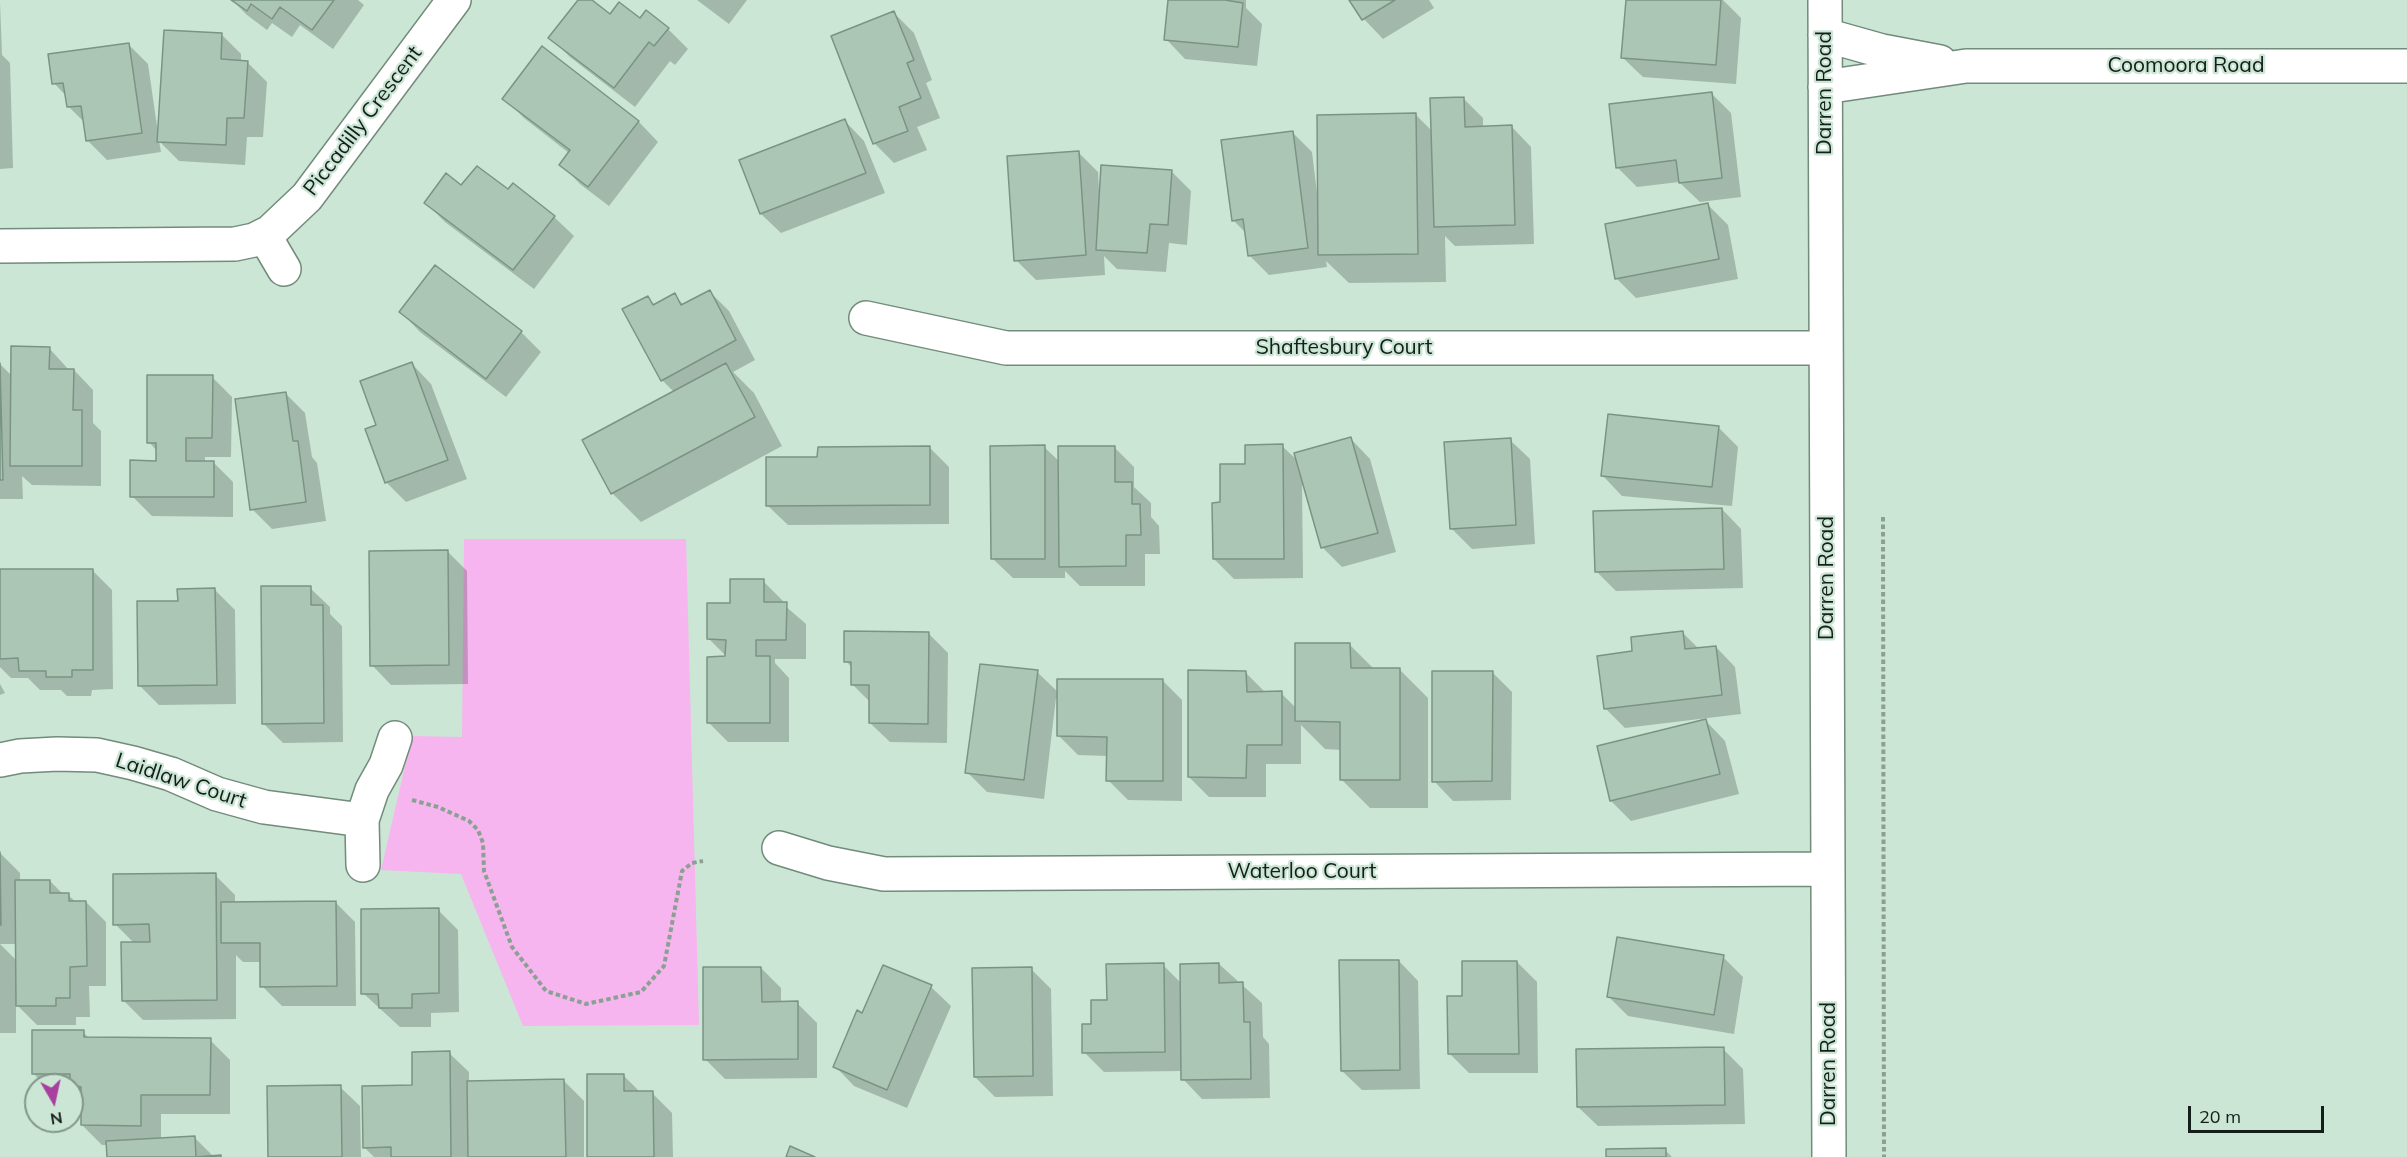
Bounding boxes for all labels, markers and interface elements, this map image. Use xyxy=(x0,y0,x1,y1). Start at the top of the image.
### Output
street label: Darren Road xyxy=(1812,31,1838,155)
street label: Piccadilly Crescent xyxy=(298,41,428,201)
street label: Coomoora Road xyxy=(2107,53,2265,79)
street label: Shaftesbury Court xyxy=(1256,335,1432,361)
street label: Darren Road xyxy=(1814,516,1840,640)
street label: Laidlaw Court xyxy=(112,748,250,814)
street label: Waterloo Court xyxy=(1228,859,1376,885)
street label: Darren Road xyxy=(1816,1002,1842,1126)
north arrow xyxy=(24,1073,84,1133)
scale bar xyxy=(2191,1094,2328,1132)
text: 20 m xyxy=(2199,1105,2241,1128)
text: N xyxy=(49,1108,64,1130)

